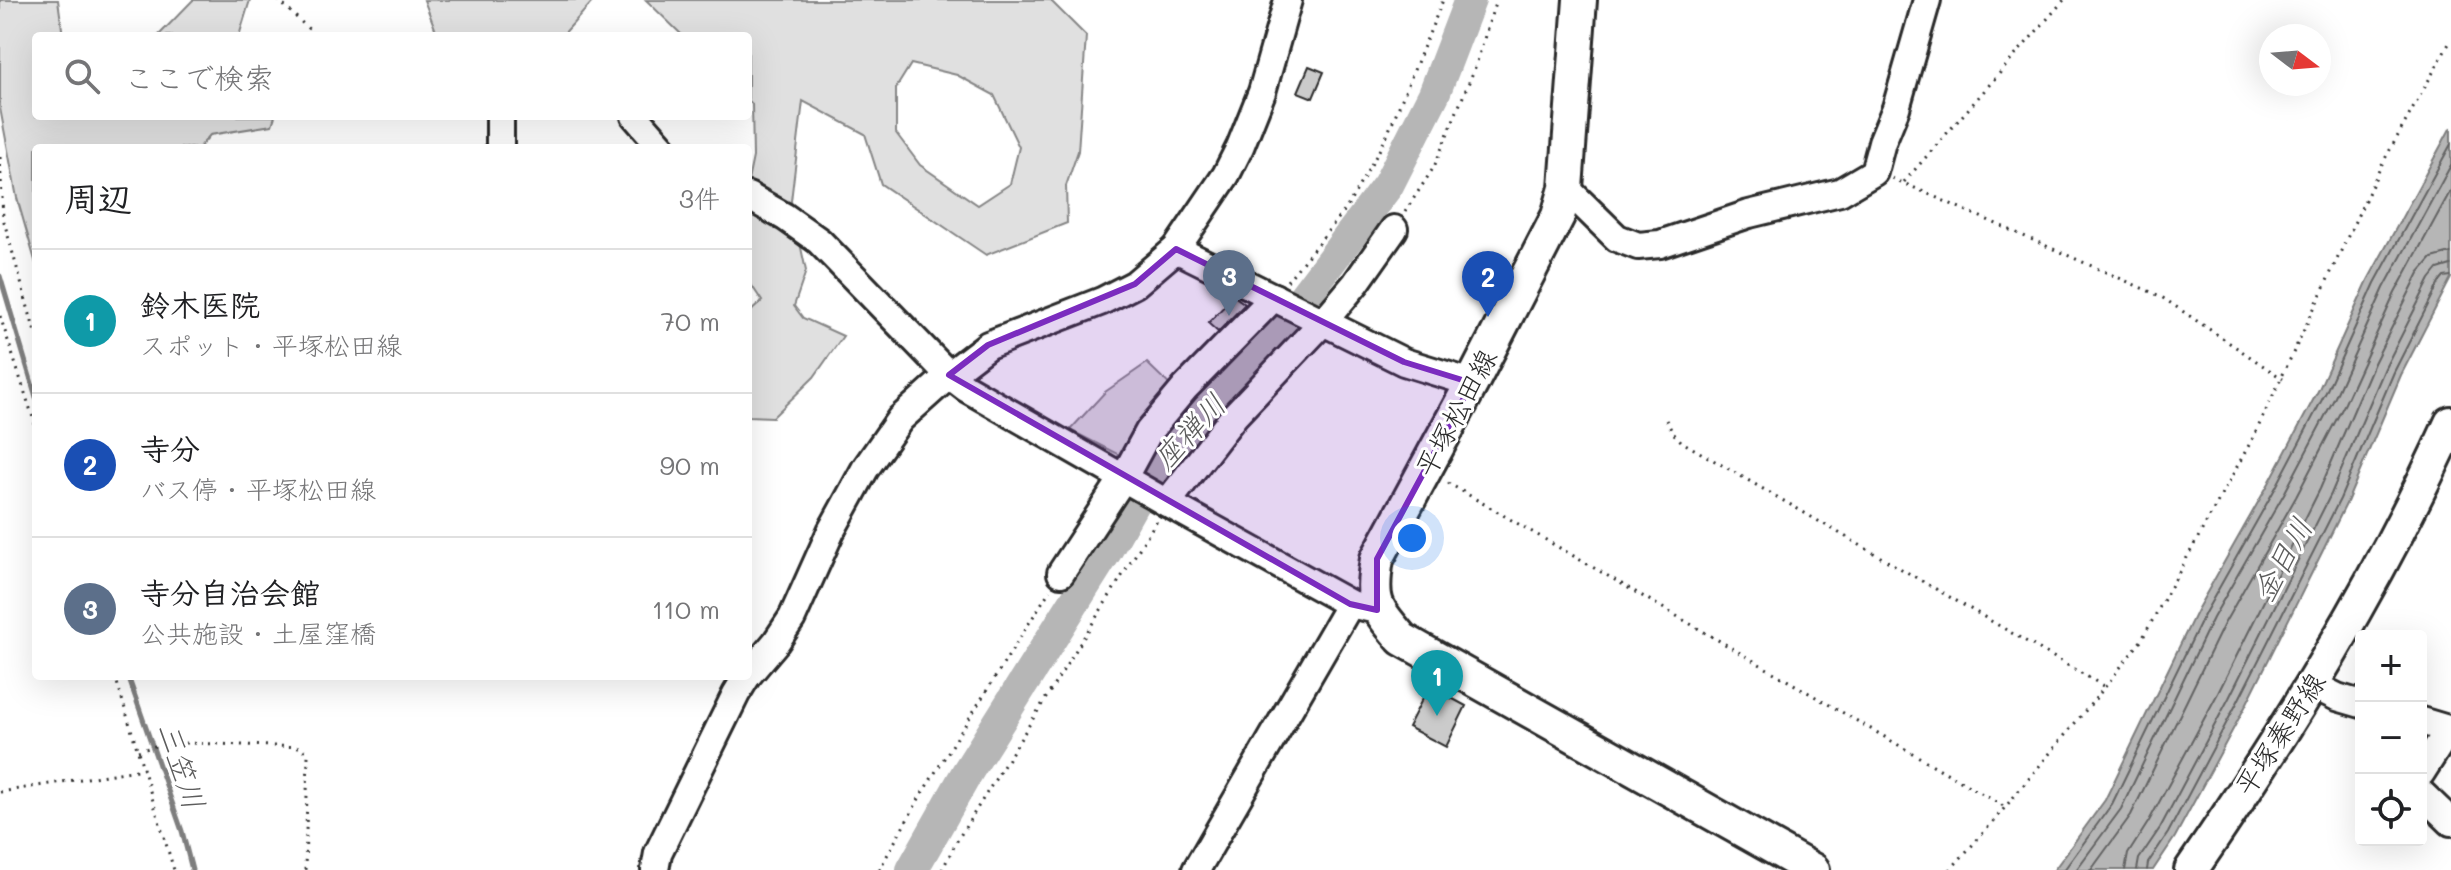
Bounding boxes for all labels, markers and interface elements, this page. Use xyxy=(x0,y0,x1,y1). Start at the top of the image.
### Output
north arrow xyxy=(2259,24,2331,96)
search box xyxy=(32,32,752,120)
icon: search xyxy=(60,54,104,98)
text: ここで検索 xyxy=(124,57,274,97)
text: 周辺 xyxy=(64,175,132,220)
text: 3件 xyxy=(679,181,720,215)
pin: 3 xyxy=(1203,250,1255,316)
pin: 2 xyxy=(1462,251,1514,317)
text: 鈴木医院 xyxy=(140,284,260,324)
text: 1 xyxy=(84,304,96,338)
text: 70 m xyxy=(660,304,720,338)
text: スポット · 平塚松田線 xyxy=(140,328,402,362)
street label: 平塚松田線 xyxy=(1406,342,1504,483)
water label: 座禅川 xyxy=(1143,384,1234,477)
text: 寺分 xyxy=(140,428,200,468)
text: 2 xyxy=(83,448,97,482)
text: 90 m xyxy=(660,448,720,482)
text: バス停 · 平塚松田線 xyxy=(140,472,376,506)
water label: 金目川 xyxy=(2242,510,2321,608)
your location xyxy=(1392,518,1432,558)
text: 寺分自治会館 xyxy=(140,572,320,612)
text: 3 xyxy=(82,592,98,626)
text: 110 m xyxy=(652,592,720,626)
text: 公共施設 · 土屋窪橋 xyxy=(140,616,376,650)
map controls xyxy=(2355,630,2427,846)
button: + xyxy=(2355,630,2427,702)
pin: 1 xyxy=(1411,650,1463,716)
street label: 平塚秦野線 xyxy=(2226,665,2332,802)
button: − xyxy=(2355,702,2427,774)
water label: 三笠川 xyxy=(150,716,216,814)
button: locate xyxy=(2355,774,2427,846)

